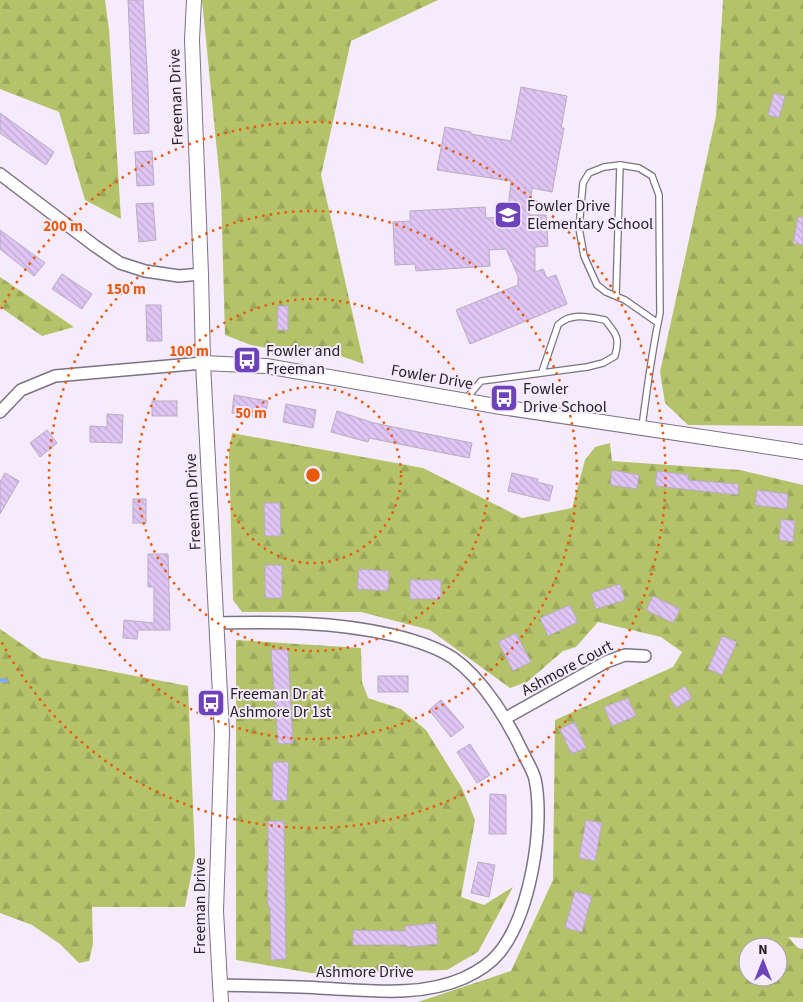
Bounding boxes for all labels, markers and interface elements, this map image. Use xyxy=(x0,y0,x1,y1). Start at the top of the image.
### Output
street label: Freeman Drive xyxy=(163,48,189,146)
place label: Fowler Drive Elementary School xyxy=(527,195,653,235)
school or university icon: Fowler Drive Elementary School xyxy=(493,200,523,230)
text: 200 m xyxy=(43,216,83,237)
text: 150 m xyxy=(106,279,146,300)
place label: Fowler and Freeman xyxy=(266,340,340,380)
text: 100 m xyxy=(169,341,209,362)
bus stop icon: Fowler and Freeman xyxy=(232,345,262,375)
street label: Fowler Drive xyxy=(389,359,475,395)
place label: Fowler Drive School xyxy=(523,378,607,418)
bus stop icon: Fowler Drive School xyxy=(489,383,519,413)
text: 50 m xyxy=(235,403,267,424)
street label: Freeman Drive xyxy=(179,453,207,551)
centre of rings xyxy=(304,466,322,484)
street label: Ashmore Court xyxy=(518,634,617,701)
place label: Freeman Dr at Ashmore Dr 1st xyxy=(230,683,332,723)
bus stop icon: Freeman Dr at Ashmore Dr 1st xyxy=(196,688,226,718)
street label: Freeman Drive xyxy=(189,858,211,954)
north arrow xyxy=(738,937,788,987)
text: N xyxy=(758,940,768,960)
street label: Ashmore Drive xyxy=(316,961,414,983)

